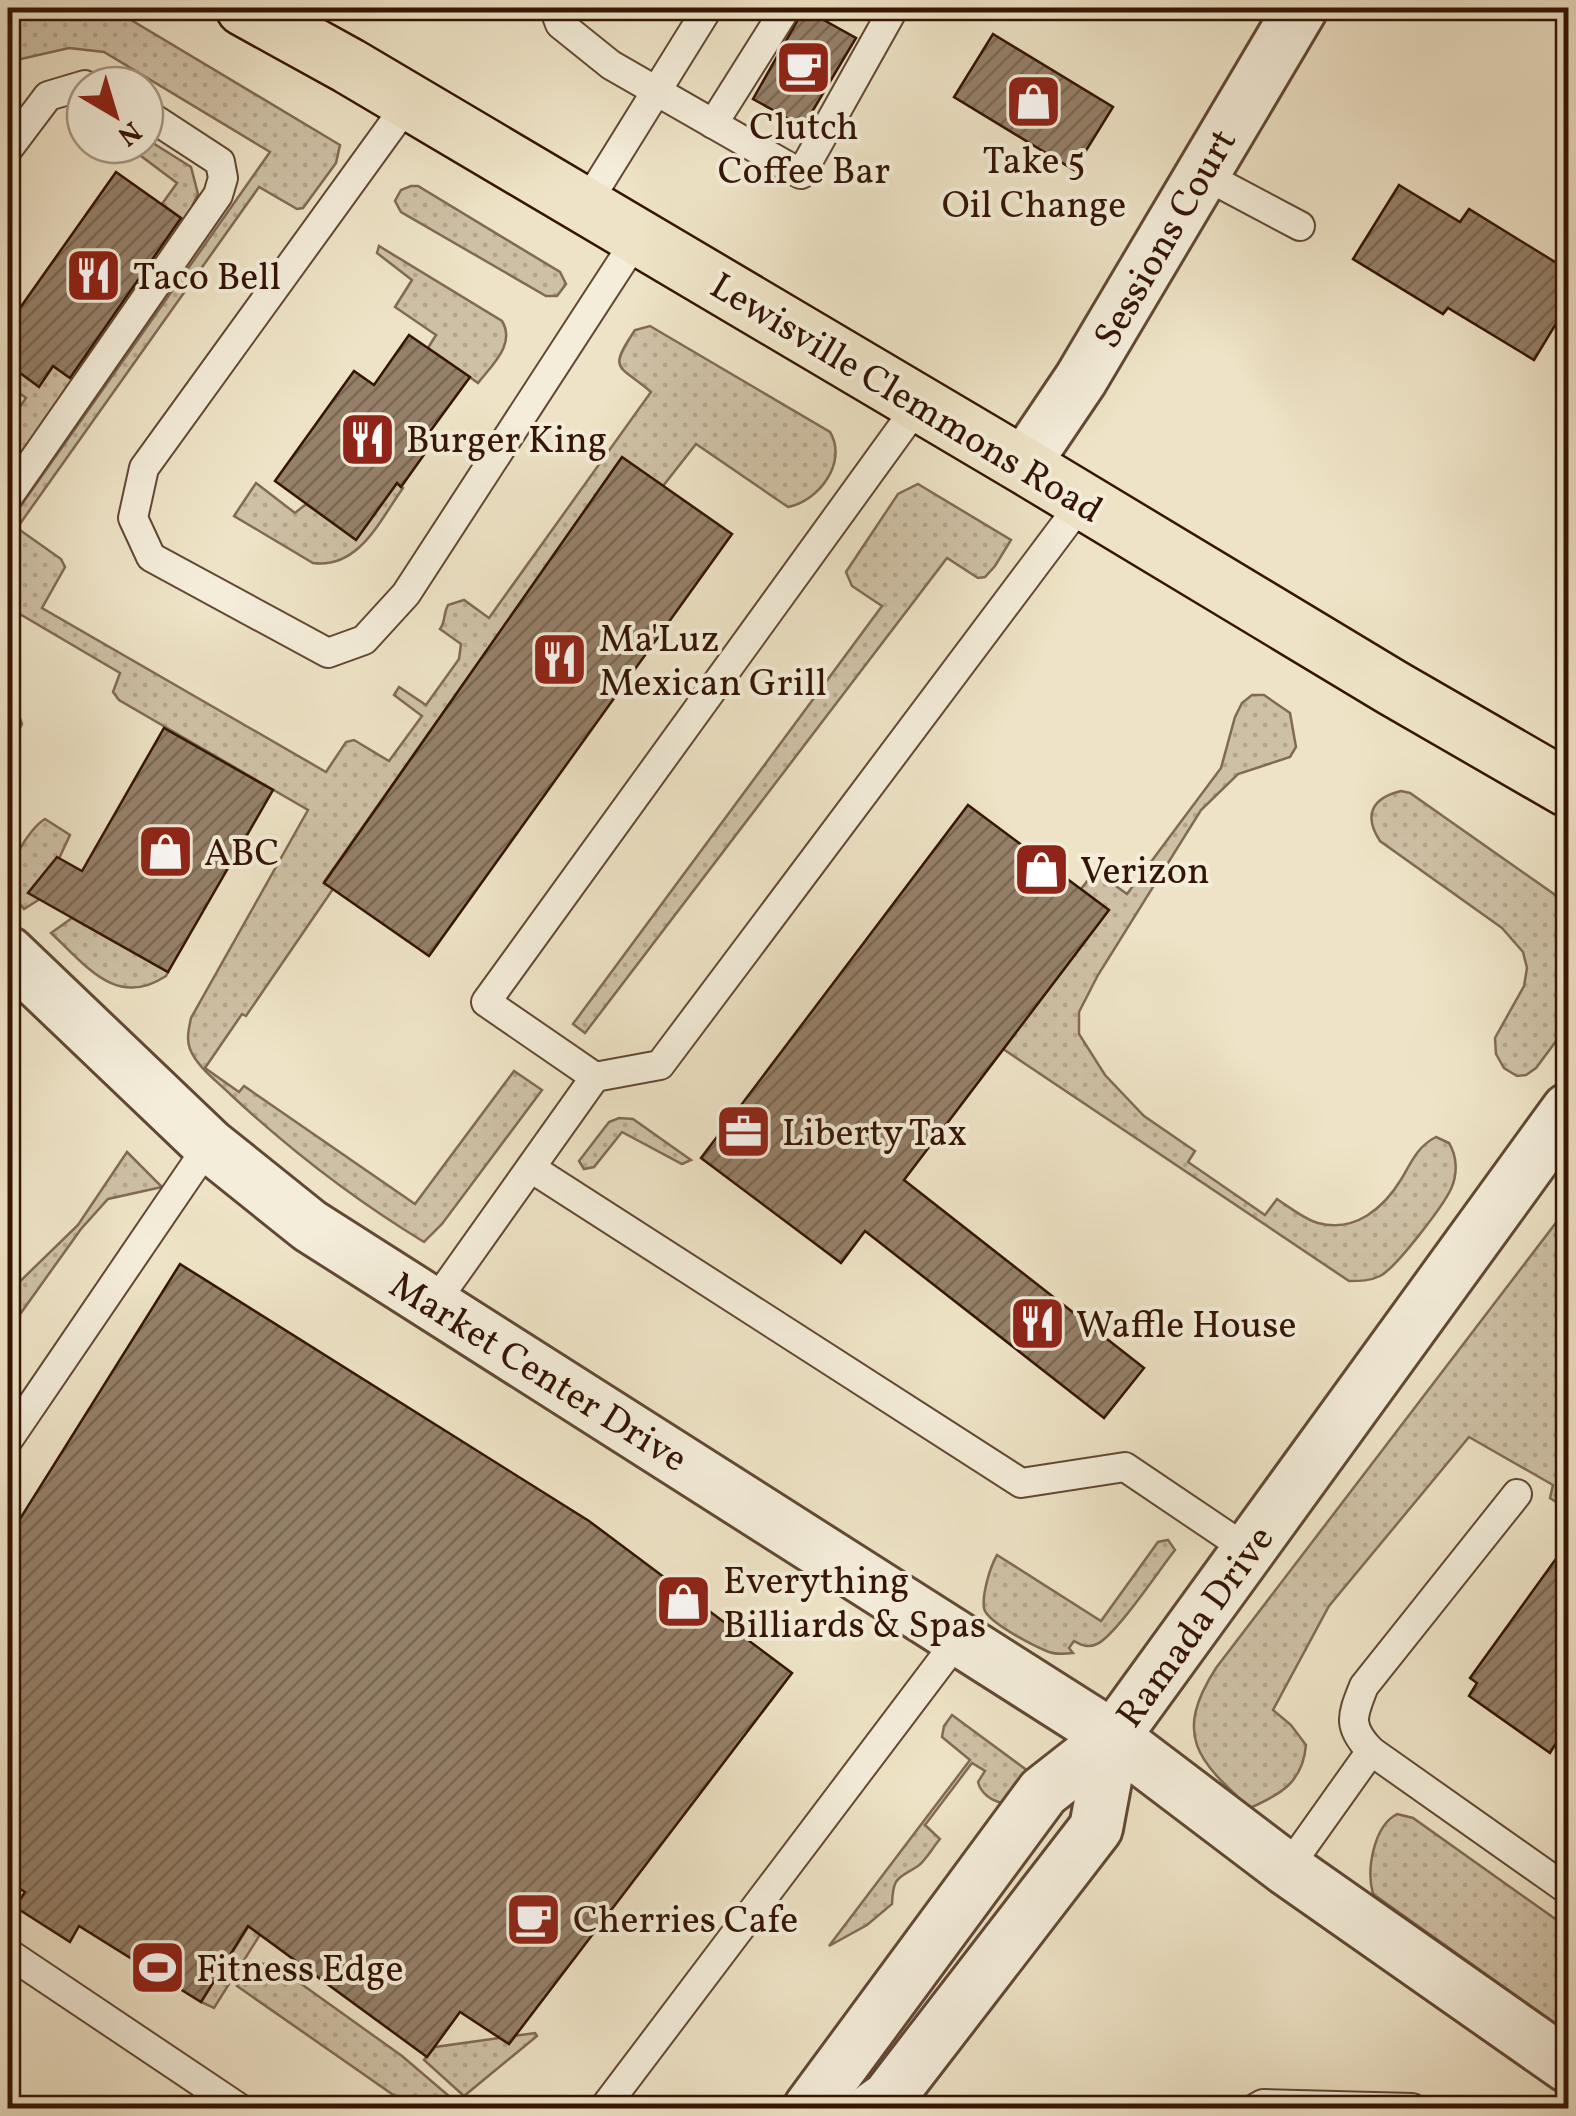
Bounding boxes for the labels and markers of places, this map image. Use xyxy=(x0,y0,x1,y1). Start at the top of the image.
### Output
cafe icon: Clutch Coffee Bar xyxy=(774,38,834,98)
shop icon: Take 5 Oil Change xyxy=(1004,72,1064,132)
place label: Clutch Coffee Bar xyxy=(718,103,890,200)
place label: Take 5 Oil Change xyxy=(942,137,1126,234)
restaurant icon: Taco Bell xyxy=(64,246,124,306)
place label: Taco Bell xyxy=(133,253,281,306)
restaurant icon: Burger King xyxy=(337,409,397,469)
place label: Burger King xyxy=(406,416,607,469)
place label: Ma'Luz Mexican Grill xyxy=(599,615,827,712)
restaurant icon: Ma'Luz Mexican Grill xyxy=(530,630,590,690)
shop icon: ABC xyxy=(135,822,195,882)
place label: ABC xyxy=(204,829,279,882)
shop icon: Verizon xyxy=(1011,840,1071,900)
place label: Verizon xyxy=(1080,847,1210,900)
office icon: Liberty Tax xyxy=(713,1102,773,1162)
place label: Liberty Tax xyxy=(782,1109,967,1162)
restaurant icon: Waffle House xyxy=(1007,1294,1067,1354)
place label: Waffle House xyxy=(1076,1301,1296,1354)
place label: Everything Billiards & Spas xyxy=(723,1557,986,1654)
shop icon: Everything Billiards & Spas xyxy=(654,1572,714,1632)
cafe icon: Cherries Cafe xyxy=(504,1889,564,1949)
place label: Cherries Cafe xyxy=(573,1896,798,1949)
sports icon: Fitness Edge xyxy=(127,1938,187,1998)
place label: Fitness Edge xyxy=(196,1945,403,1998)

